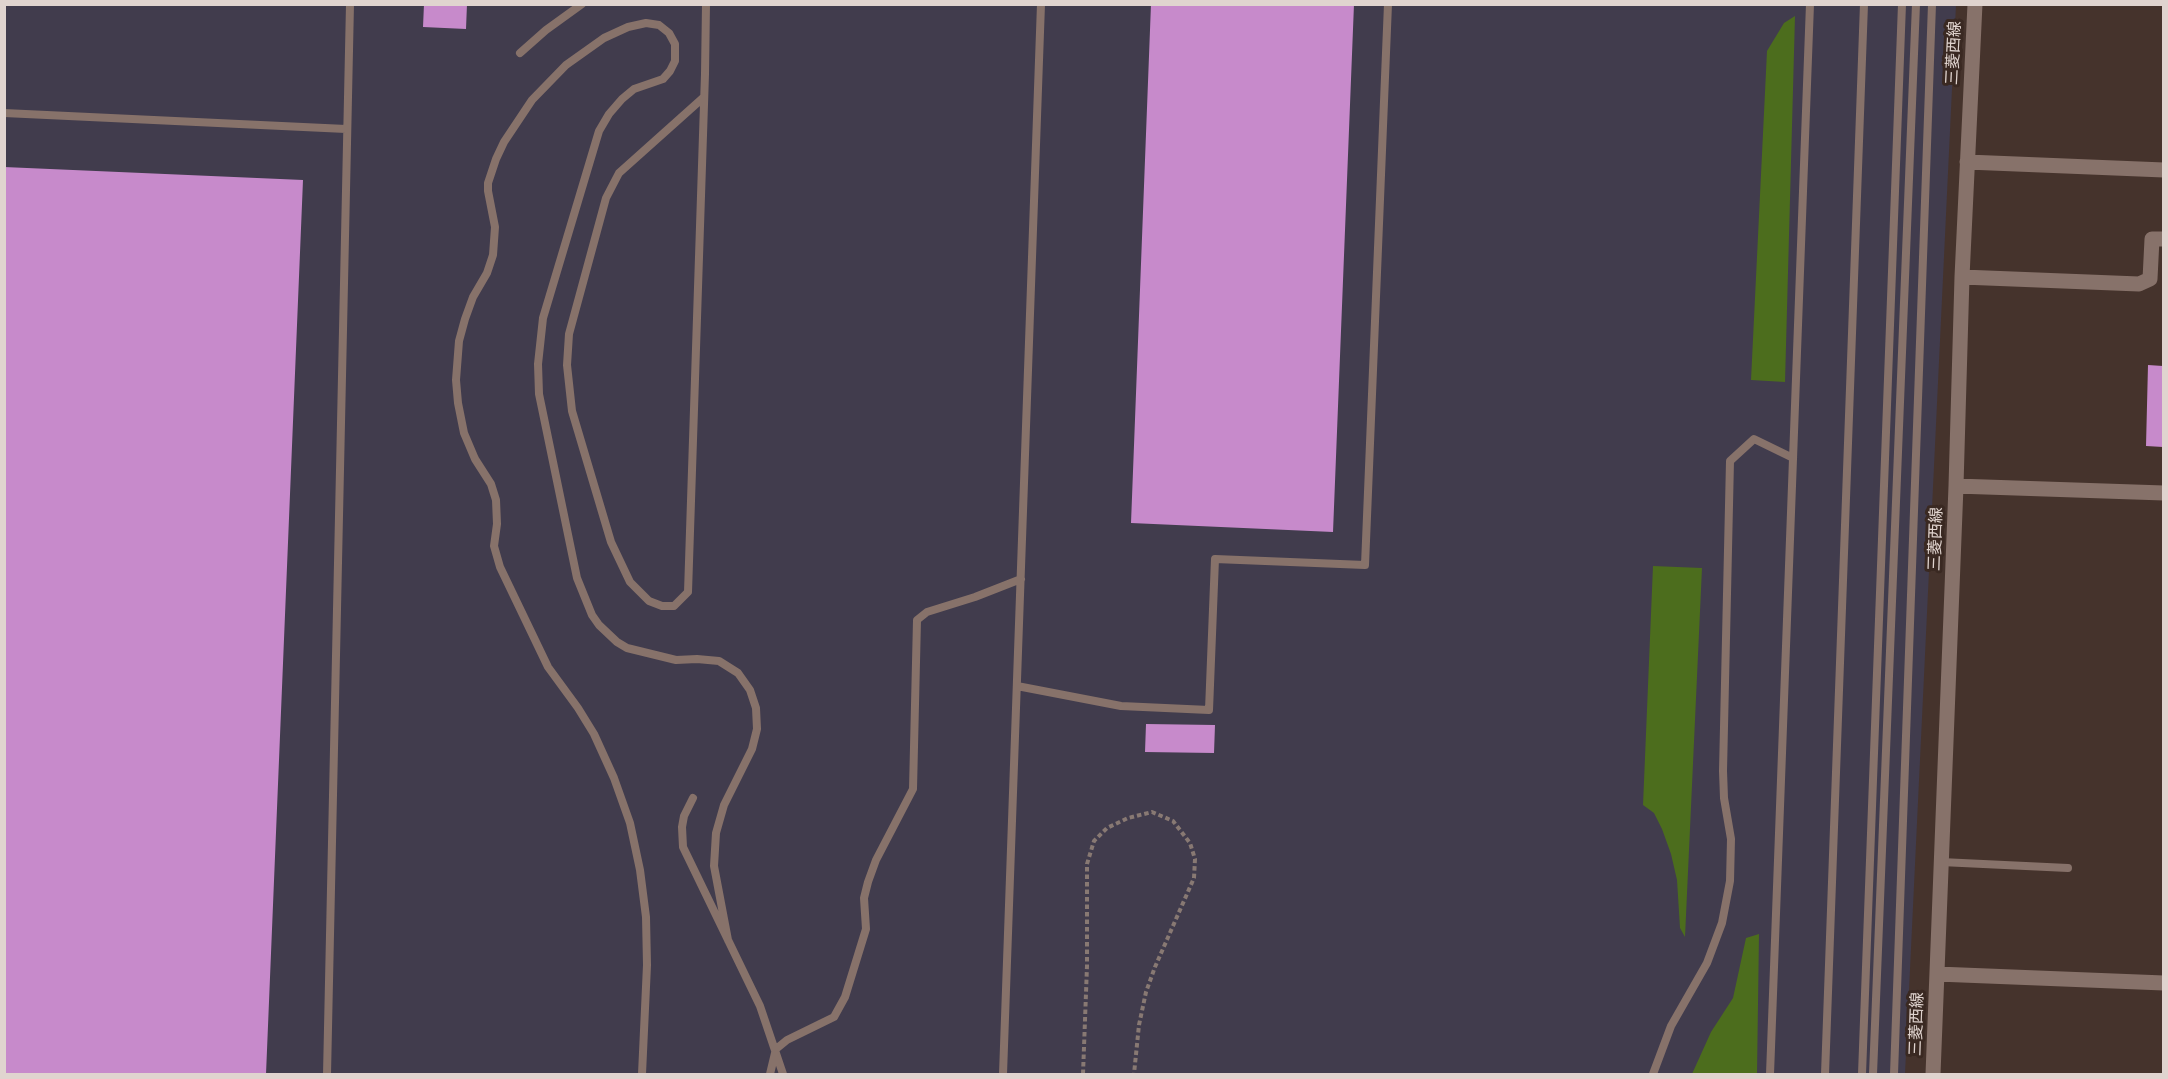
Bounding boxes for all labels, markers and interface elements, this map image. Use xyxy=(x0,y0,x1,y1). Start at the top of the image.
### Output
street label: 三菱西線 xyxy=(1943,21,1965,85)
street label: 三菱西線 xyxy=(1925,507,1947,571)
street label: 三菱西線 xyxy=(1906,992,1928,1056)

